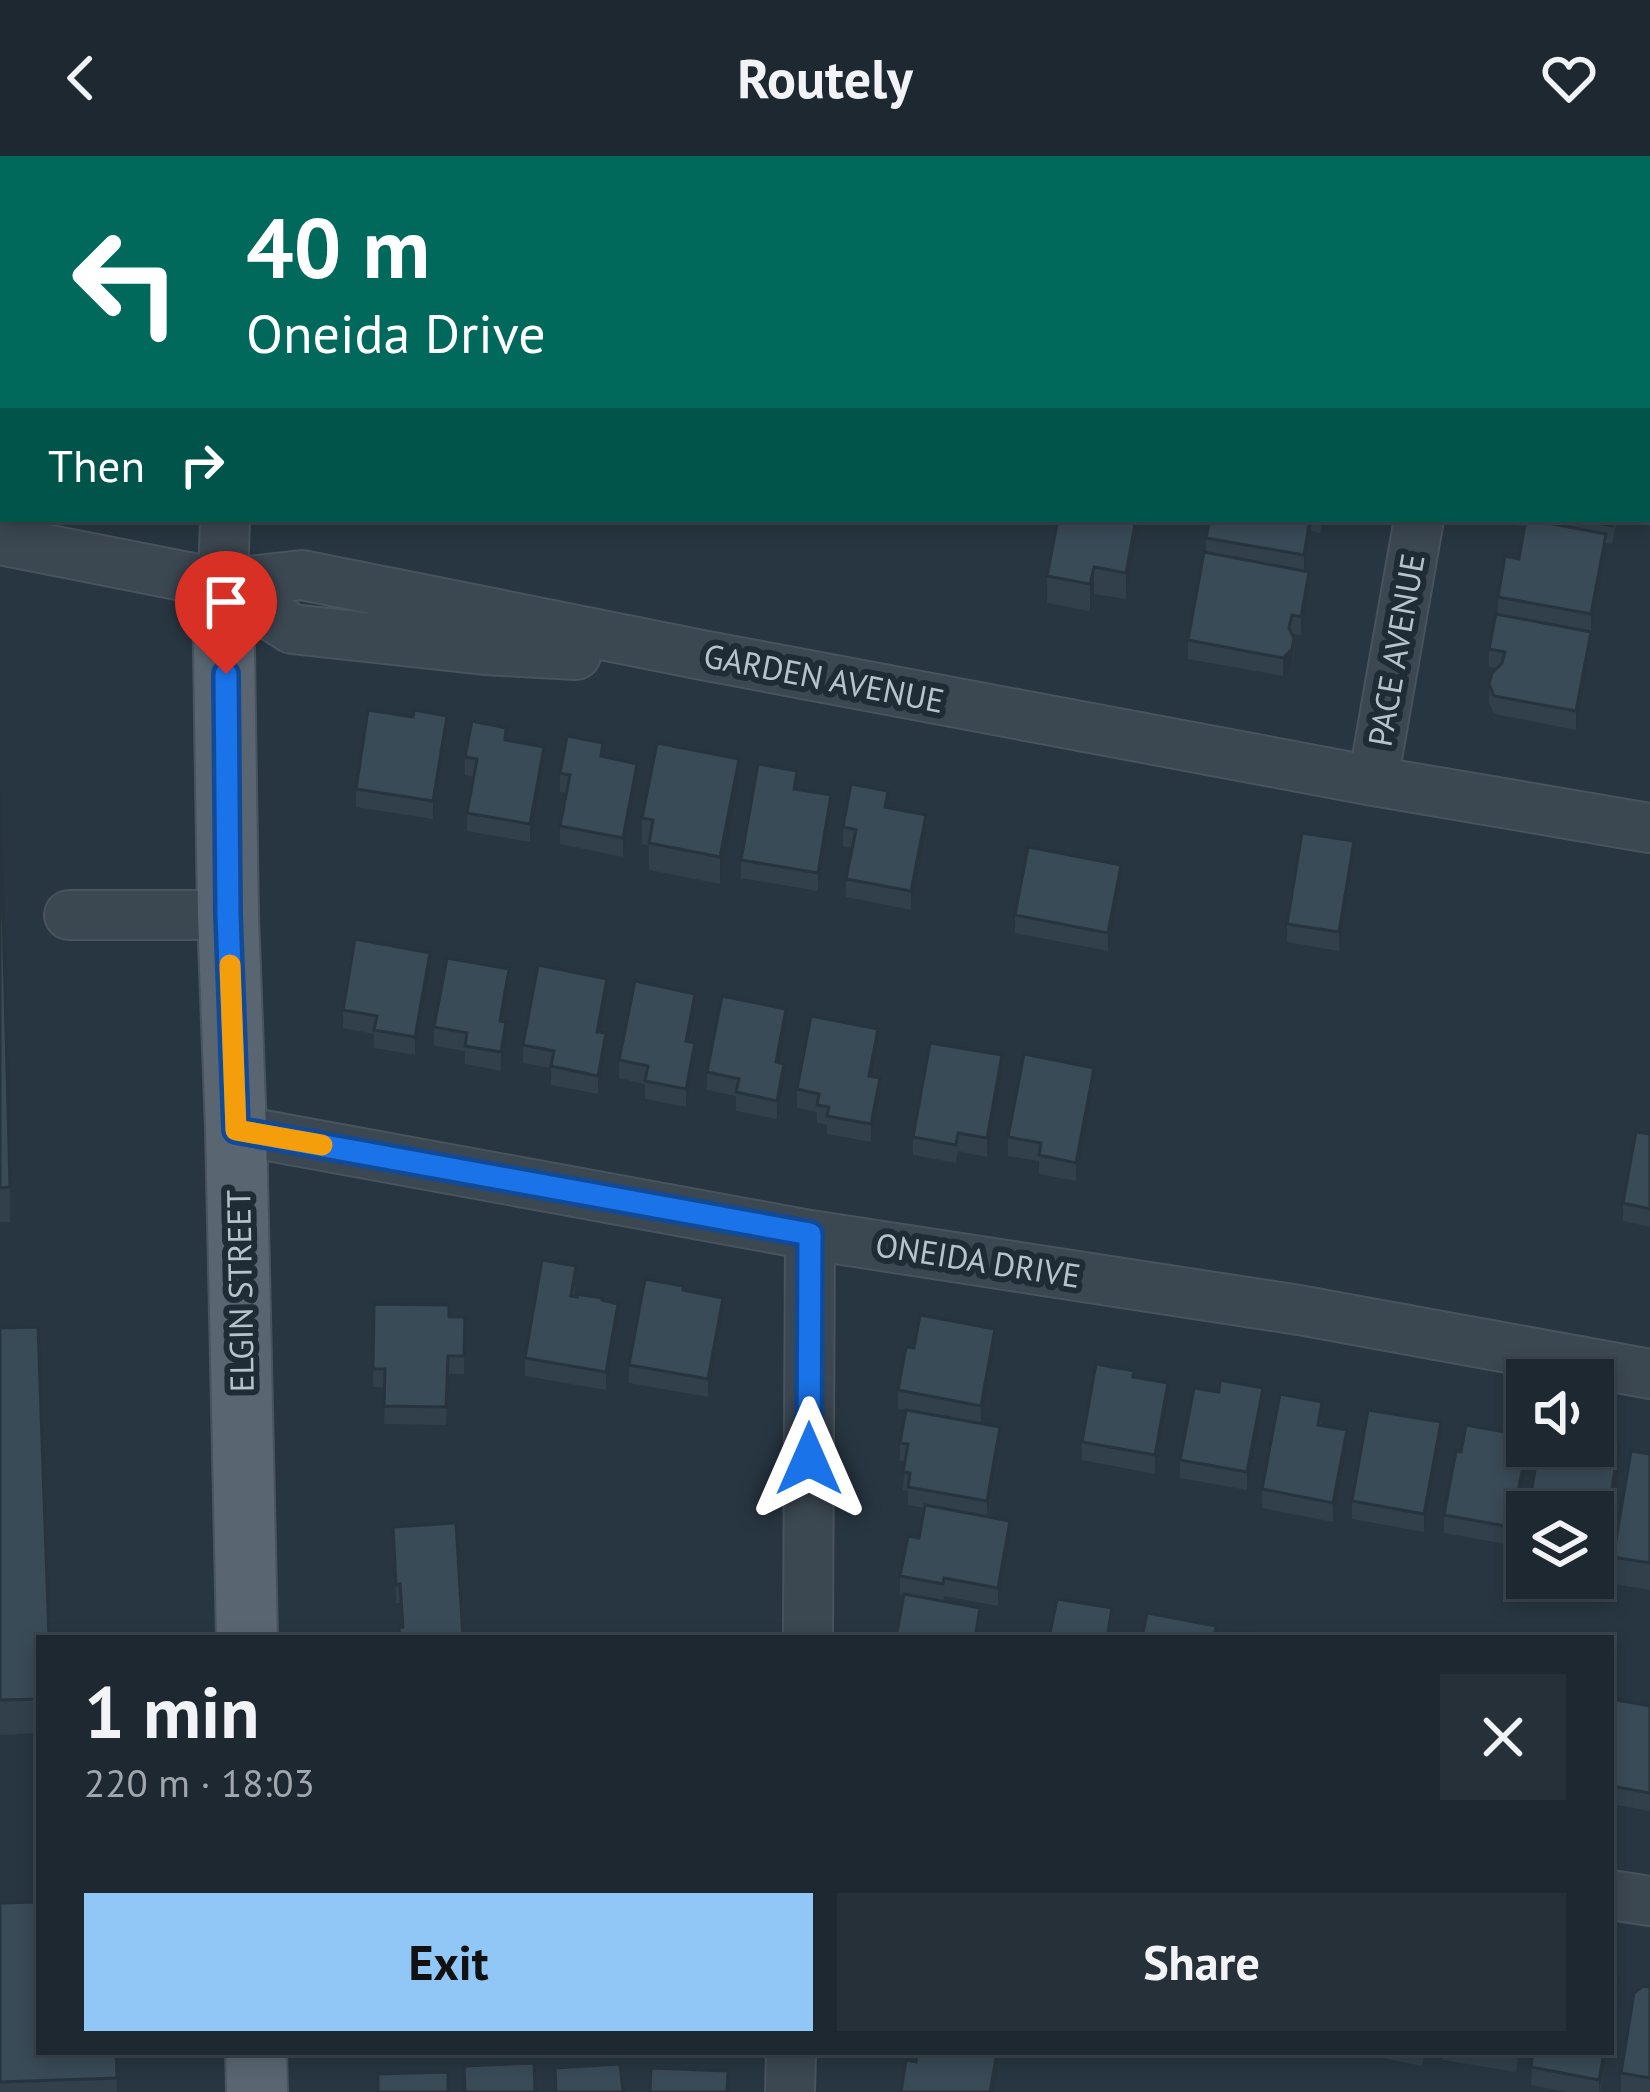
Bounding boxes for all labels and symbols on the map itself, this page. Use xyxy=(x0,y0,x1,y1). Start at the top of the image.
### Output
street label: PACE AVENUE xyxy=(1357,550,1434,750)
pin xyxy=(175,551,277,674)
street label: GARDEN AVENUE xyxy=(700,633,948,722)
street label: ELGIN STREET xyxy=(216,1189,263,1393)
street label: ONEIDA DRIVE xyxy=(873,1222,1084,1297)
position arrow xyxy=(746,1396,872,1522)

